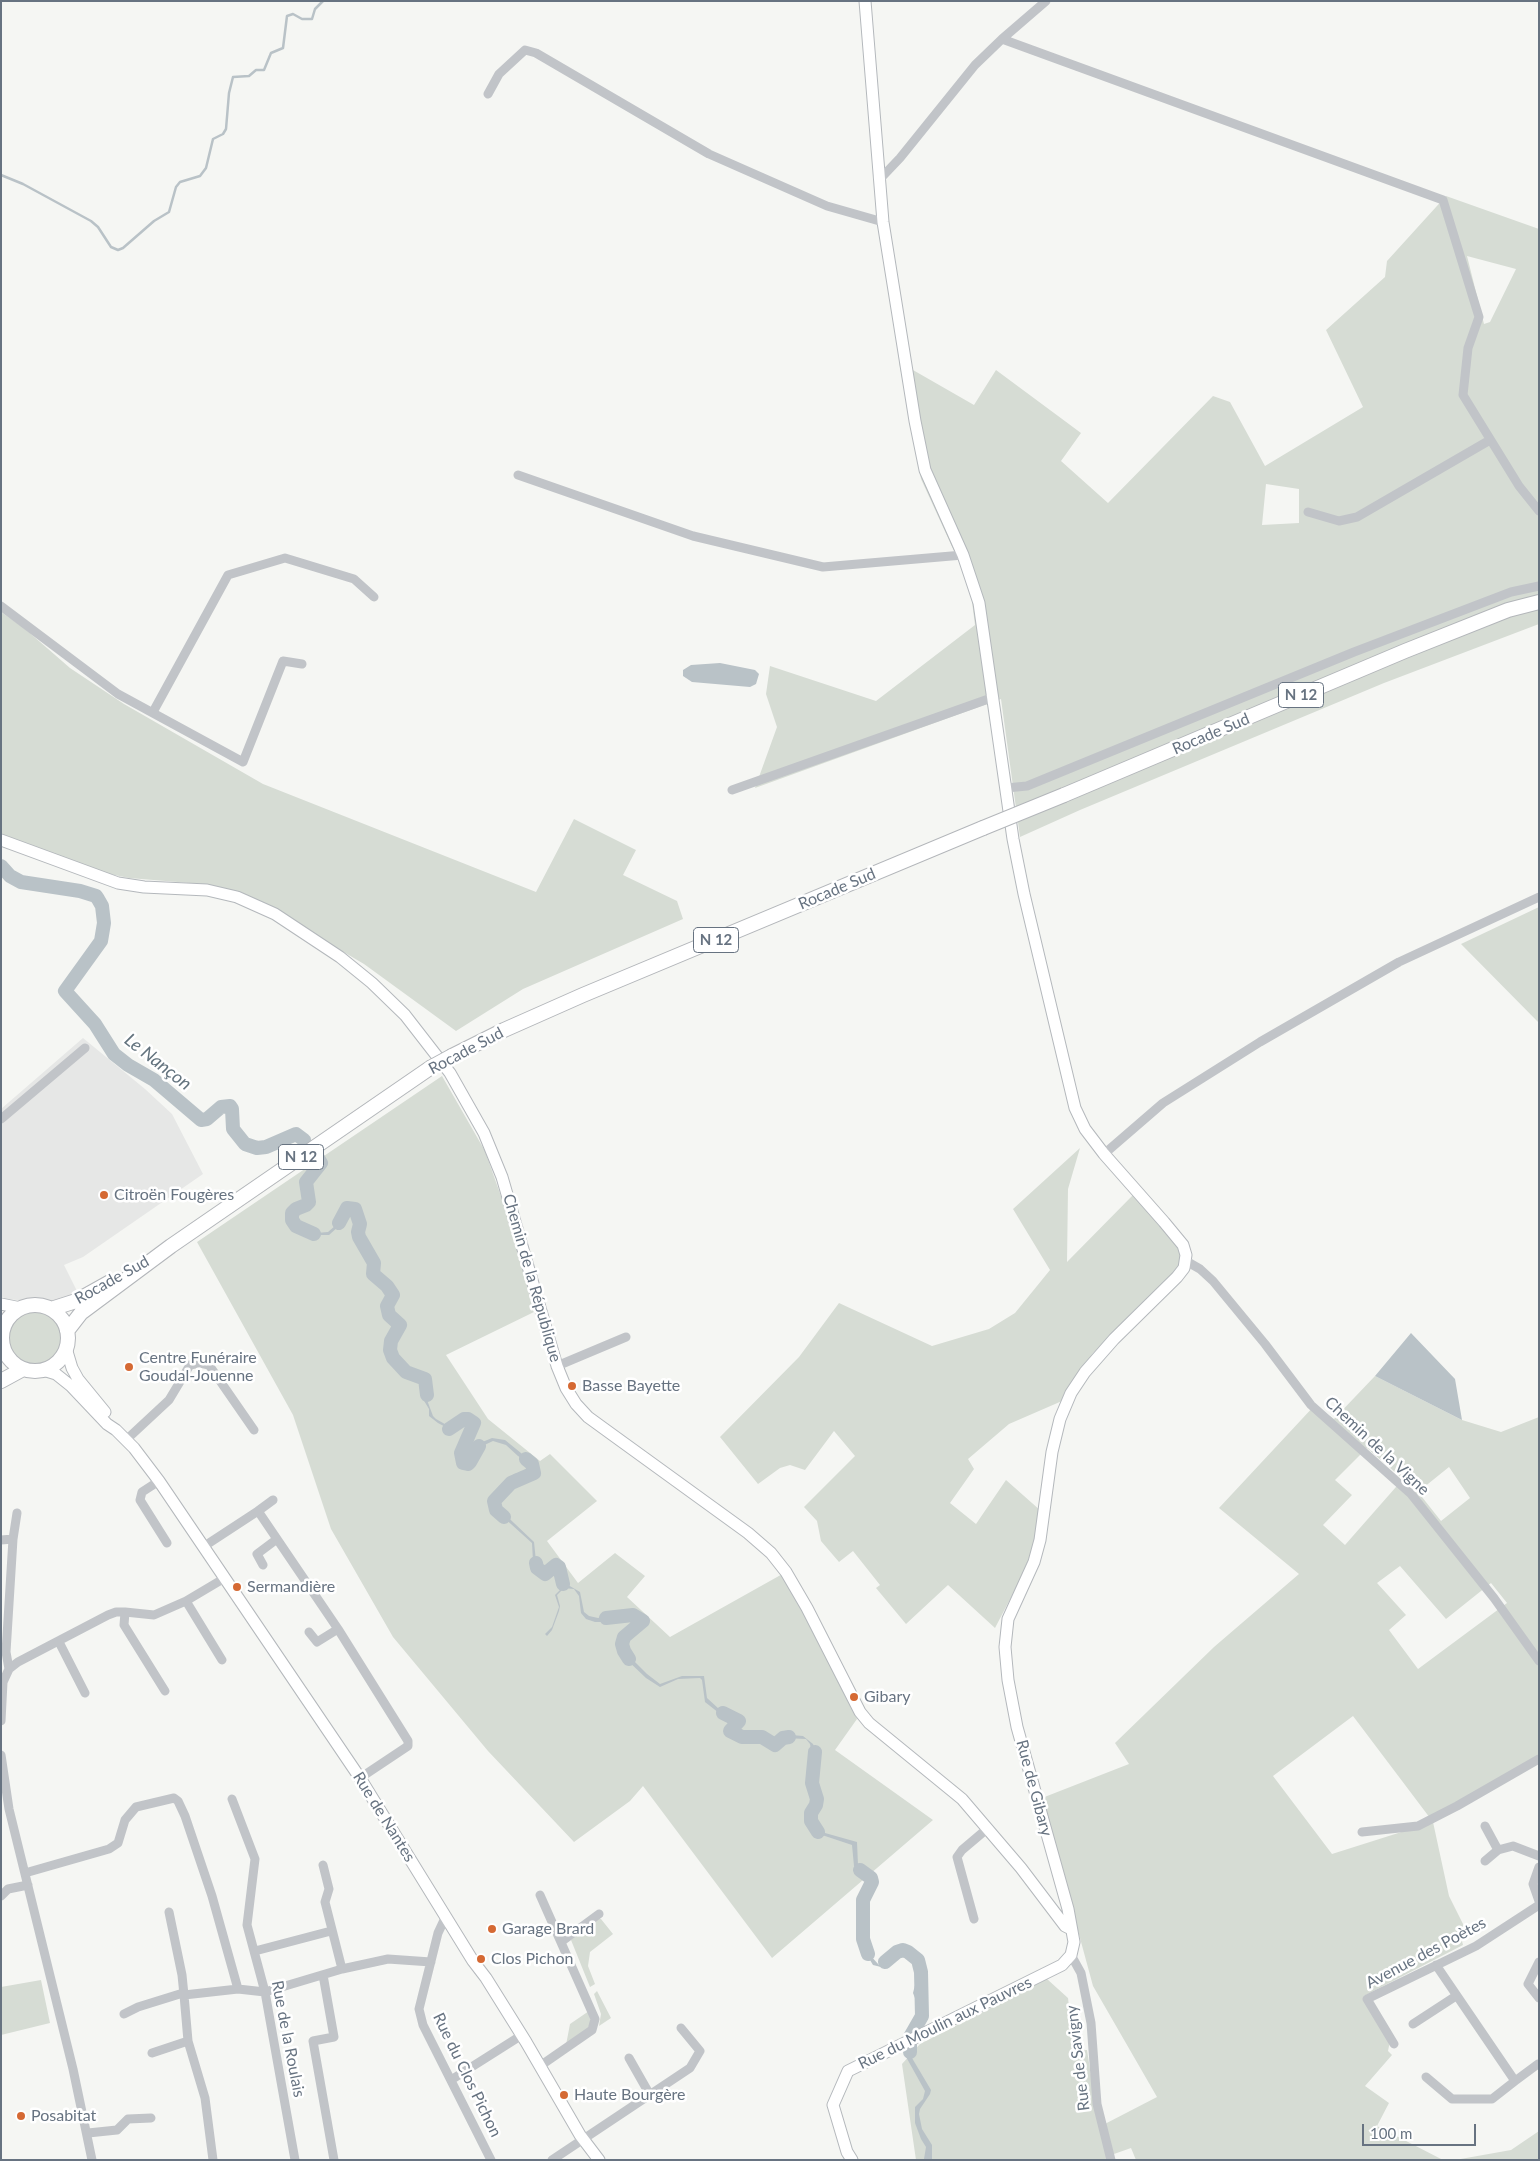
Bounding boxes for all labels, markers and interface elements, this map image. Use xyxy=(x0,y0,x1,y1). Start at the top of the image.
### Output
road number: N 12 xyxy=(1278,682,1324,708)
street label: Rocade Sud xyxy=(1169,709,1253,759)
street label: Rocade Sud xyxy=(795,864,879,914)
road number: N 12 xyxy=(694,928,738,952)
street label: Rocade Sud xyxy=(425,1023,507,1079)
water label: Le Nançon xyxy=(120,1029,196,1095)
road number: N 12 xyxy=(278,1144,324,1170)
place label: Citroën Fougères xyxy=(114,1185,234,1205)
marker: Citroën Fougères xyxy=(98,1189,110,1201)
street label: Chemin de la République xyxy=(499,1192,565,1364)
street label: Rocade Sud xyxy=(71,1252,153,1308)
place label: Centre Funéraire Goudal-Jouenne xyxy=(139,1348,257,1386)
marker: Centre Funéraire Goudal-Jouenne xyxy=(123,1361,135,1373)
place label: Basse Bayette xyxy=(582,1376,680,1396)
marker: Basse Bayette xyxy=(566,1380,578,1392)
street label: Chemin de la Vigne xyxy=(1321,1393,1433,1499)
place label: Sermandière xyxy=(247,1577,335,1597)
marker: Sermandière xyxy=(231,1581,243,1593)
place label: Gibary xyxy=(864,1687,910,1707)
marker: Gibary xyxy=(848,1691,860,1703)
street label: Rue de Gibary xyxy=(1012,1738,1056,1838)
street label: Rue de Nantes xyxy=(349,1768,419,1866)
street label: Avenue des Poètes xyxy=(1363,1913,1489,1993)
place label: Garage Brard xyxy=(502,1919,594,1939)
marker: Garage Brard xyxy=(486,1923,498,1935)
place label: Clos Pichon xyxy=(491,1949,574,1969)
marker: Clos Pichon xyxy=(475,1953,487,1965)
street label: Rue du Moulin aux Pauvres xyxy=(855,1973,1035,2073)
street label: Rue de la Roulais xyxy=(267,1979,309,2099)
street label: Rue de Savigny xyxy=(1062,2004,1094,2112)
street label: Rue du Clos Pichon xyxy=(429,2010,505,2140)
place label: Haute Bourgère xyxy=(574,2085,686,2105)
marker: Haute Bourgère xyxy=(558,2089,570,2101)
place label: Posabitat xyxy=(31,2106,96,2126)
marker: Posabitat xyxy=(15,2110,27,2122)
scale bar xyxy=(1365,2114,1479,2146)
text: 100 m xyxy=(1370,2124,1412,2142)

